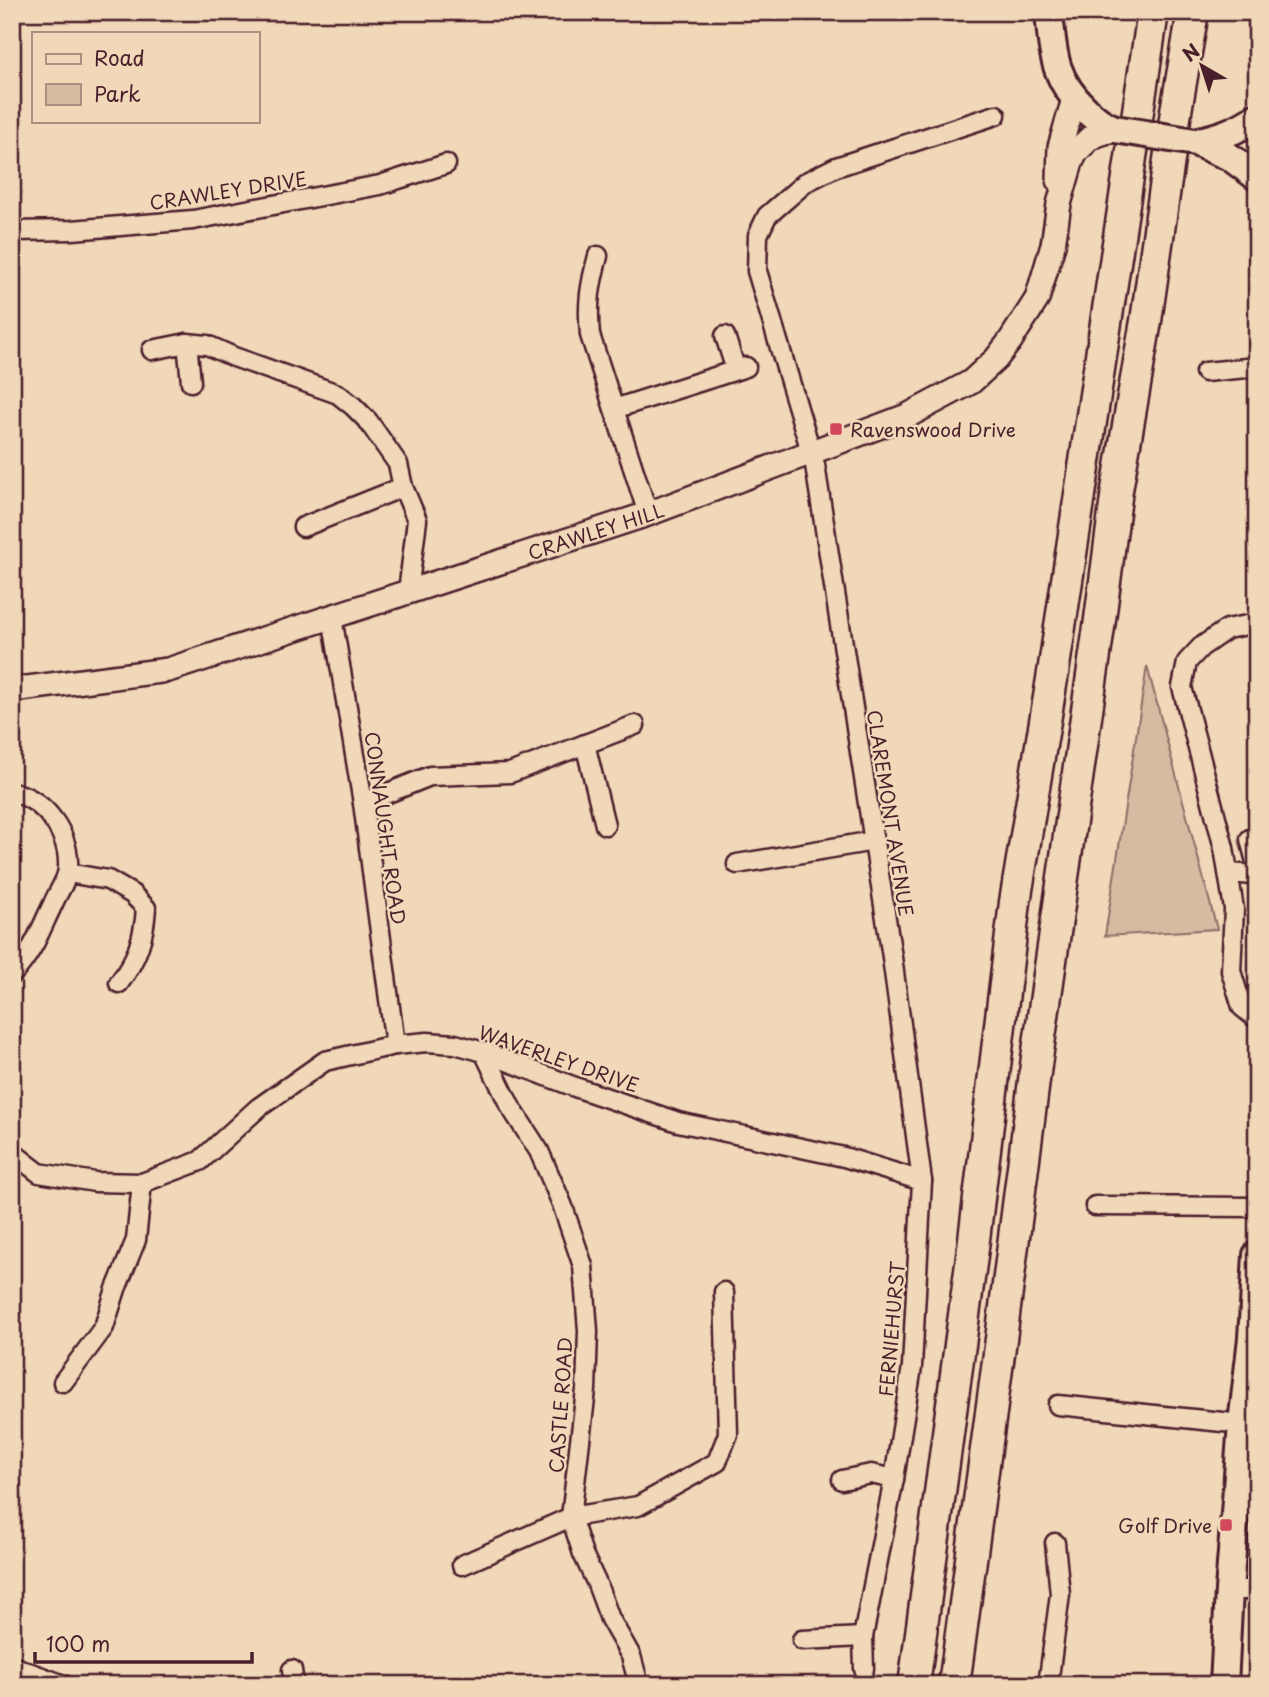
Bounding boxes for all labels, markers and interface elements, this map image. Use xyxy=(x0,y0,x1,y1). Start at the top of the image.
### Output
legend xyxy=(32,32,259,122)
north arrow xyxy=(1168,32,1238,102)
text: N xyxy=(1176,36,1205,68)
text: Road xyxy=(94,41,145,73)
text: Park xyxy=(94,77,141,109)
street label: CRAWLEY DRIVE xyxy=(147,164,309,216)
place label: Ravenswood Drive xyxy=(850,415,1016,443)
marker: Ravenswood Drive xyxy=(828,421,844,437)
street label: CRAWLEY HILL xyxy=(524,495,668,566)
street label: CLAREMONT AVENUE xyxy=(861,708,921,918)
street label: CONNAUGHT ROAD xyxy=(359,730,413,926)
street label: WAVERLEY DRIVE xyxy=(475,1017,643,1099)
street label: FERNIEHURST xyxy=(871,1260,911,1398)
street label: CASTLE ROAD xyxy=(541,1336,579,1474)
place label: Golf Drive xyxy=(1118,1511,1212,1539)
marker: Golf Drive xyxy=(1218,1517,1234,1533)
scale bar xyxy=(35,1620,252,1664)
text: 100 m xyxy=(46,1627,110,1659)

